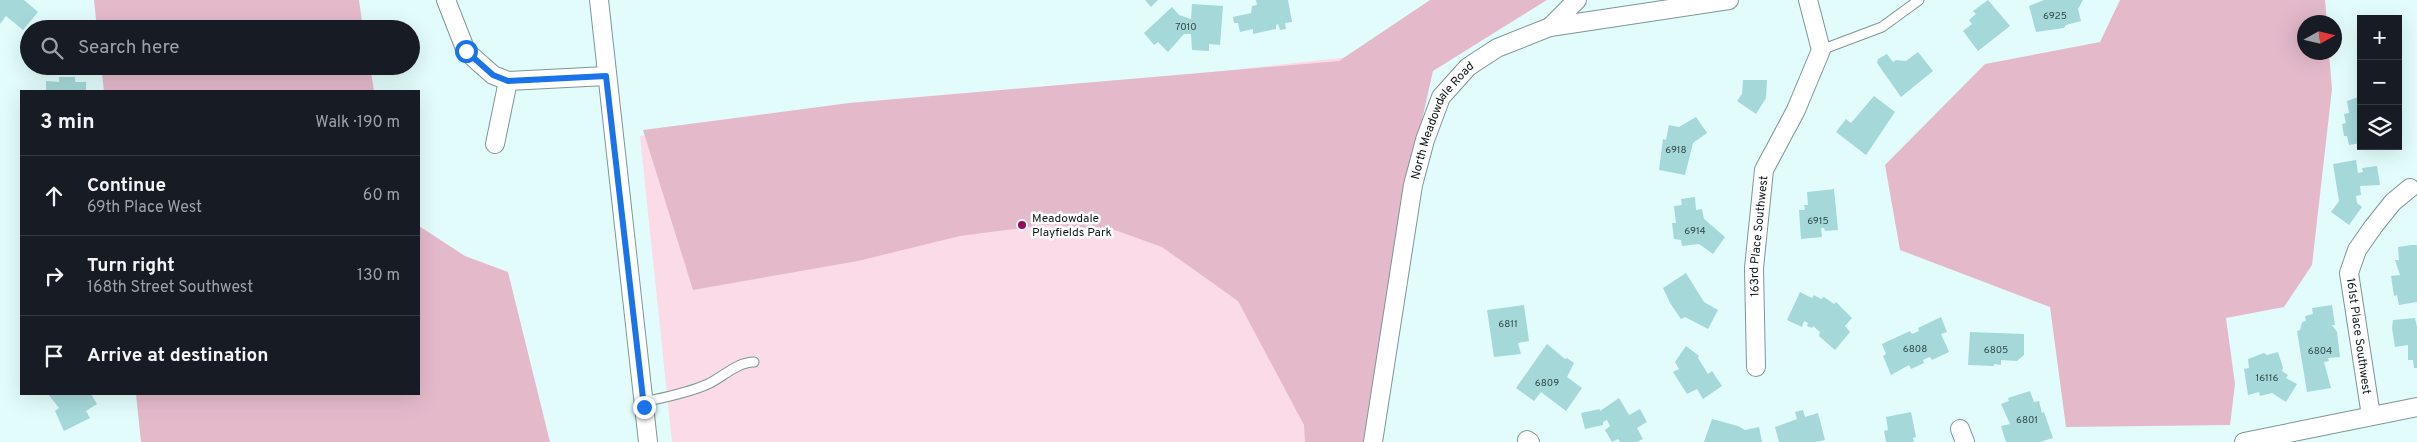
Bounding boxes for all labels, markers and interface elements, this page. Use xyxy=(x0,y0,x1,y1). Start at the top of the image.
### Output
house number: 6925 xyxy=(2043,10,2067,23)
north arrow xyxy=(2297,15,2342,60)
map controls xyxy=(2357,15,2402,150)
button: + xyxy=(2357,15,2402,60)
search box xyxy=(20,20,420,75)
house number: 7010 xyxy=(1175,21,1197,34)
icon: search xyxy=(38,34,66,62)
text: Search here xyxy=(78,36,180,60)
route start xyxy=(455,40,478,63)
street label: North Meadowdale Road xyxy=(1408,58,1477,181)
button: − xyxy=(2357,60,2402,105)
button: layers xyxy=(2357,105,2402,150)
text: 3 min xyxy=(40,109,95,136)
text: Walk · 190 m xyxy=(315,113,400,133)
house number: 6918 xyxy=(1665,144,1687,157)
text: Continue xyxy=(87,174,166,198)
street label: 163rd Place Southwest xyxy=(1747,175,1772,297)
icon: ahead xyxy=(40,182,68,210)
text: 60 m xyxy=(363,186,400,206)
text: 69th Place West xyxy=(87,198,202,218)
place label: Meadowdale Playfields Park xyxy=(1032,211,1112,241)
house number: 6915 xyxy=(1807,215,1829,228)
marker: Meadowdale Playfields Park xyxy=(1016,219,1028,231)
house number: 6914 xyxy=(1684,225,1706,238)
text: Turn right xyxy=(87,254,175,278)
icon: right xyxy=(40,262,68,290)
text: 130 m xyxy=(357,266,400,286)
street label: 161st Place Southwest xyxy=(2342,277,2374,395)
text: 168th Street Southwest xyxy=(87,278,253,298)
house number: 6811 xyxy=(1498,318,1518,331)
icon: arrive xyxy=(40,342,68,370)
house number: 6808 xyxy=(1903,343,1927,356)
text: Arrive at destination xyxy=(87,344,268,368)
house number: 6805 xyxy=(1984,344,2008,357)
house number: 6804 xyxy=(2308,345,2332,358)
house number: 16116 xyxy=(2255,372,2279,385)
house number: 6809 xyxy=(1535,377,1559,390)
route end xyxy=(633,396,656,419)
house number: 6801 xyxy=(2016,414,2038,427)

